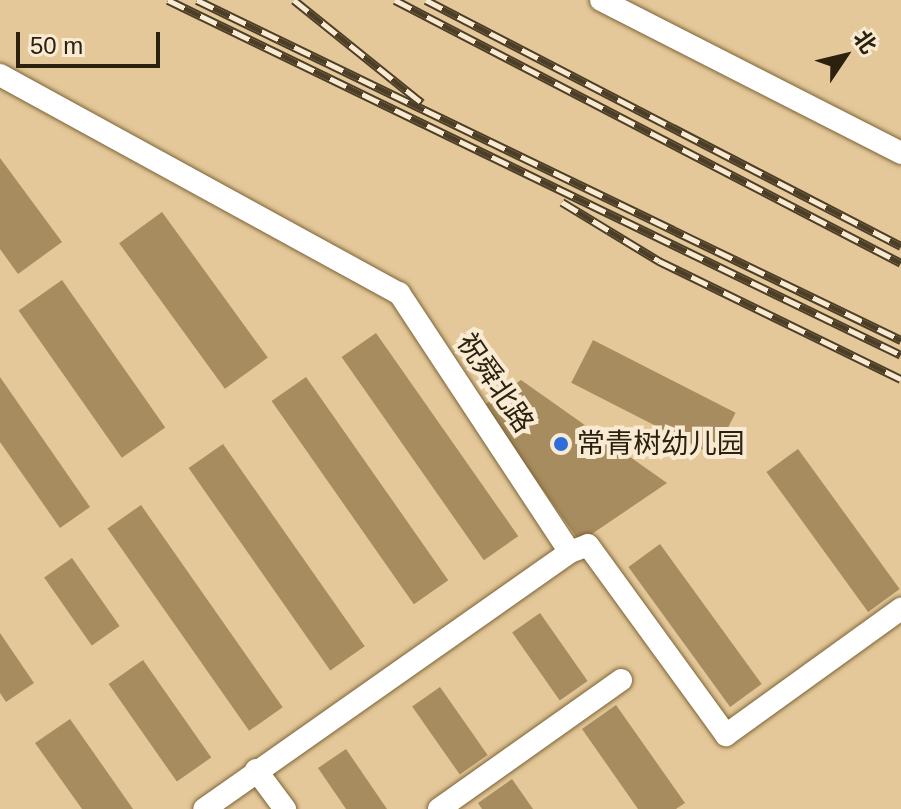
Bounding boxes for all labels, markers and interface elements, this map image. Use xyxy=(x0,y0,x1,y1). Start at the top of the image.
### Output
scale bar xyxy=(20,16,164,66)
north arrow xyxy=(805,16,885,96)
text: 北 xyxy=(849,26,882,58)
text: 50 m xyxy=(30,32,83,59)
street label: 祝舜北路 xyxy=(450,327,540,439)
place label: 常青树幼儿园 xyxy=(577,427,745,461)
marker: 常青树幼儿园 xyxy=(552,435,570,453)

